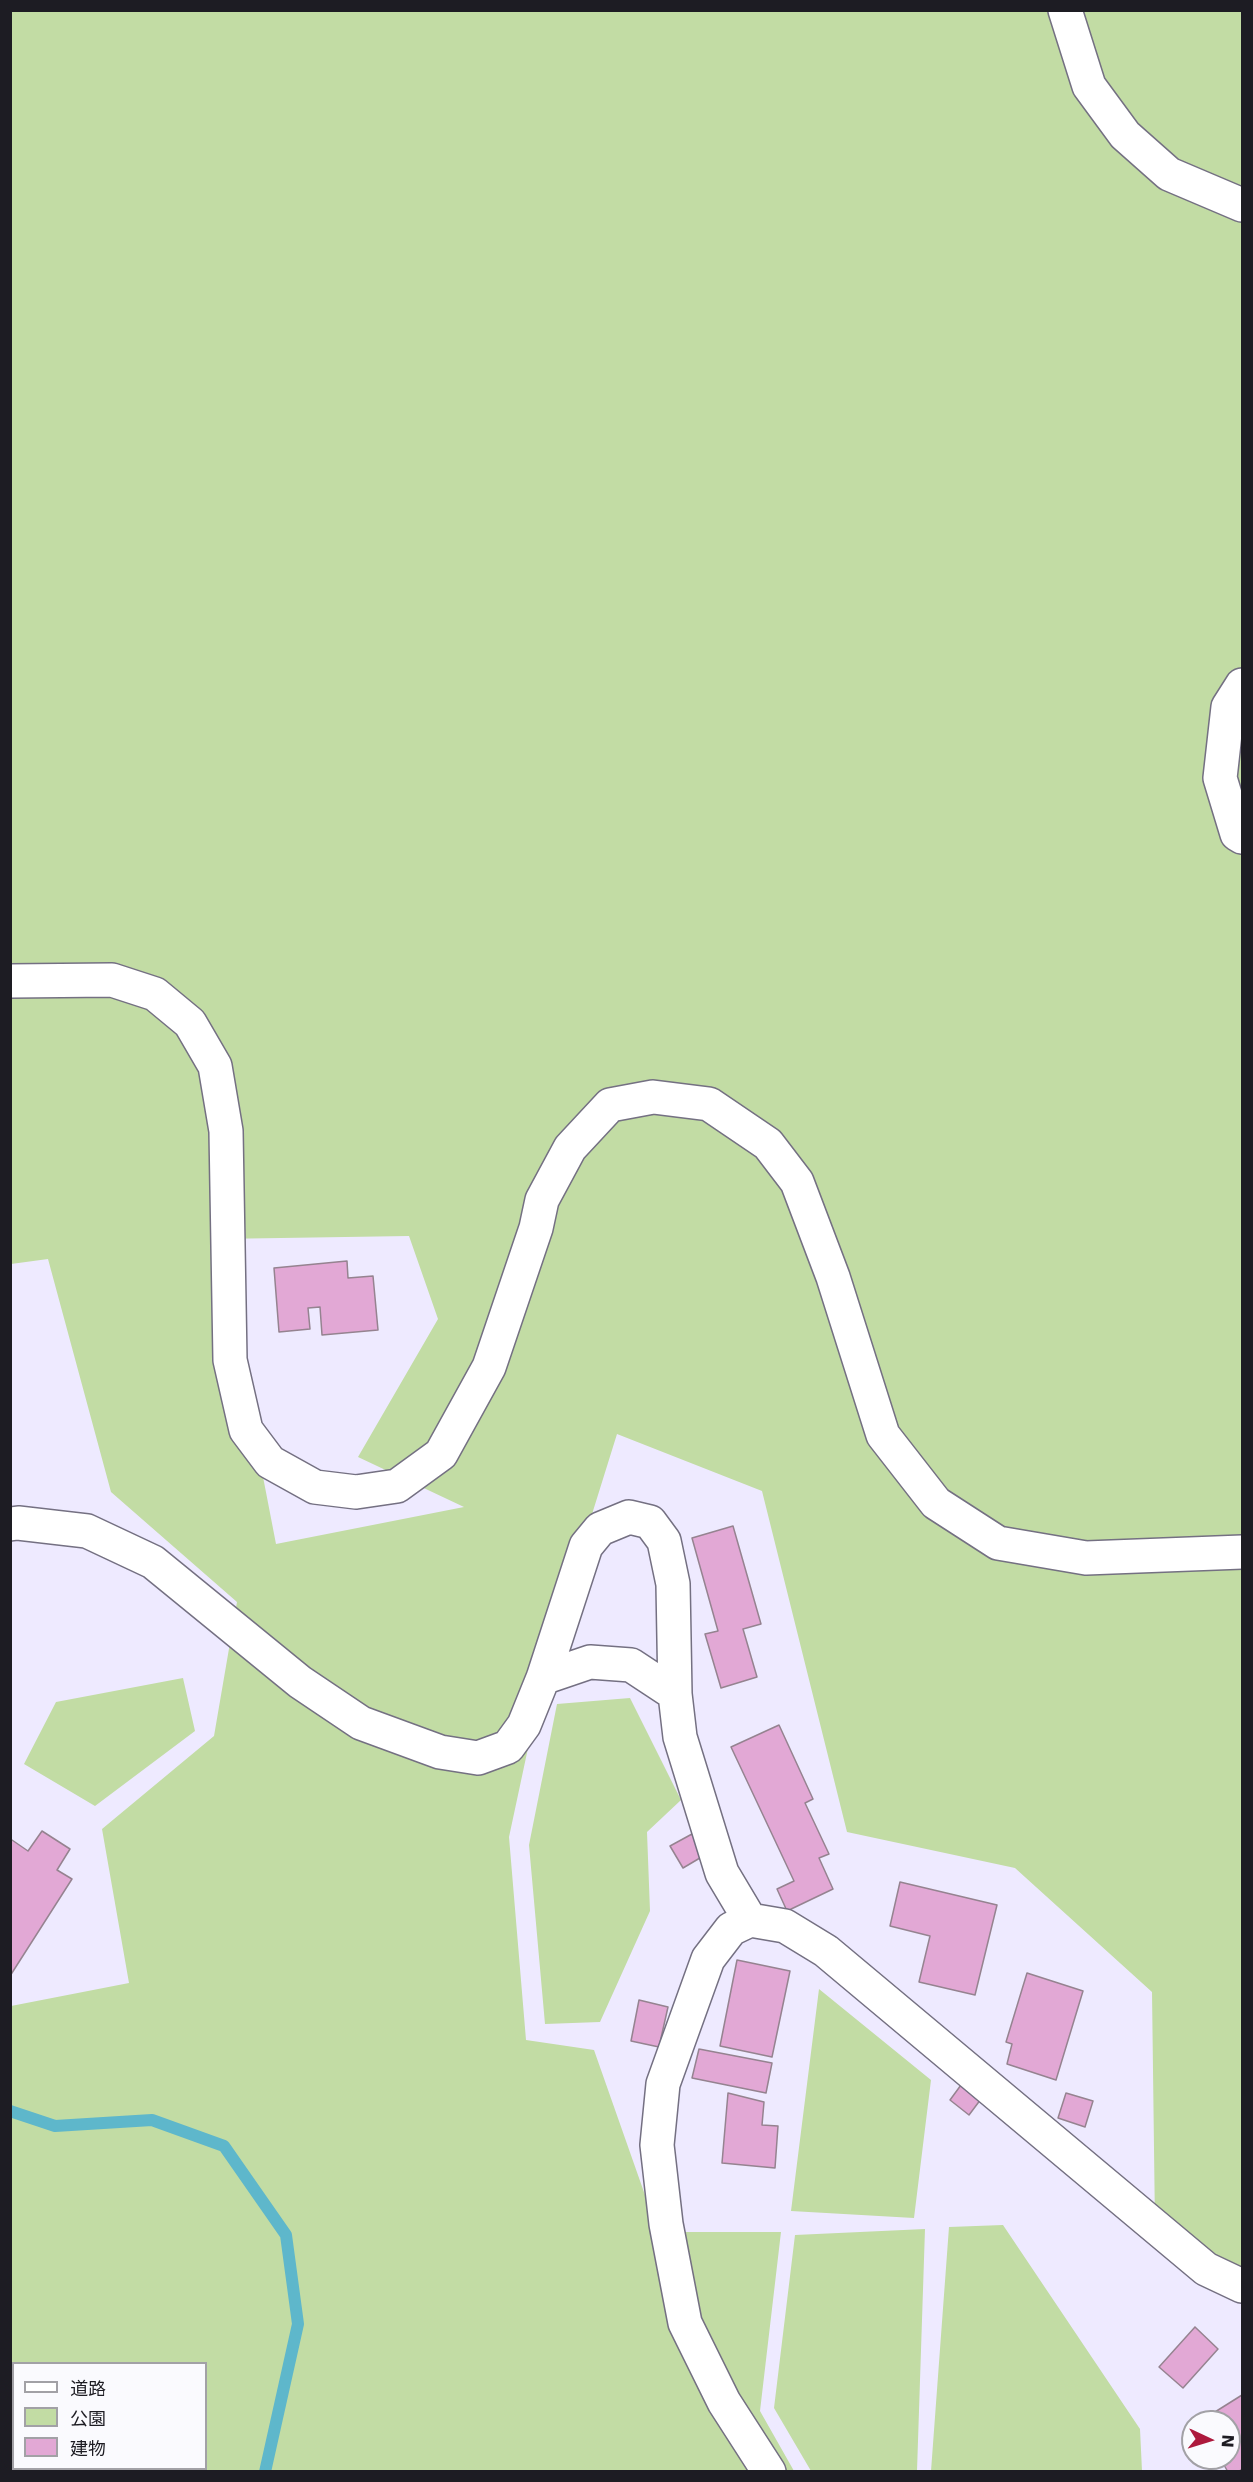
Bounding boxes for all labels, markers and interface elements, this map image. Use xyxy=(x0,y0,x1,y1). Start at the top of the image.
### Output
legend xyxy=(12,2362,207,2470)
text: 道路 xyxy=(70,2378,106,2399)
text: 公園 xyxy=(70,2408,106,2429)
north arrow xyxy=(1181,2410,1241,2470)
text: N xyxy=(1218,2434,1237,2448)
text: 建物 xyxy=(70,2438,106,2459)

